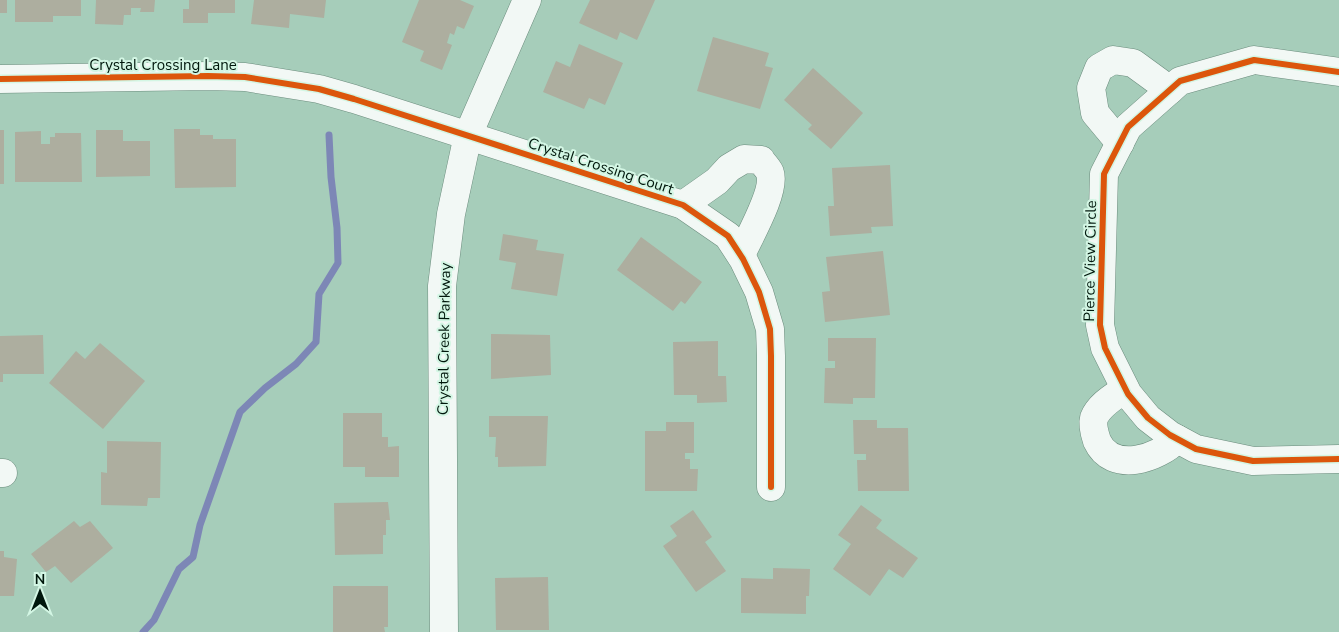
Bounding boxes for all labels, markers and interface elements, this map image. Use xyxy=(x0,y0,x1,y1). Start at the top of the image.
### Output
street label: Crystal Crossing Lane xyxy=(89,55,237,75)
street label: Crystal Crossing Court xyxy=(526,133,677,199)
street label: Pierce View Circle xyxy=(1079,200,1101,322)
street label: Crystal Creek Parkway xyxy=(433,262,455,415)
north arrow xyxy=(15,567,65,617)
text: N xyxy=(35,570,45,589)

